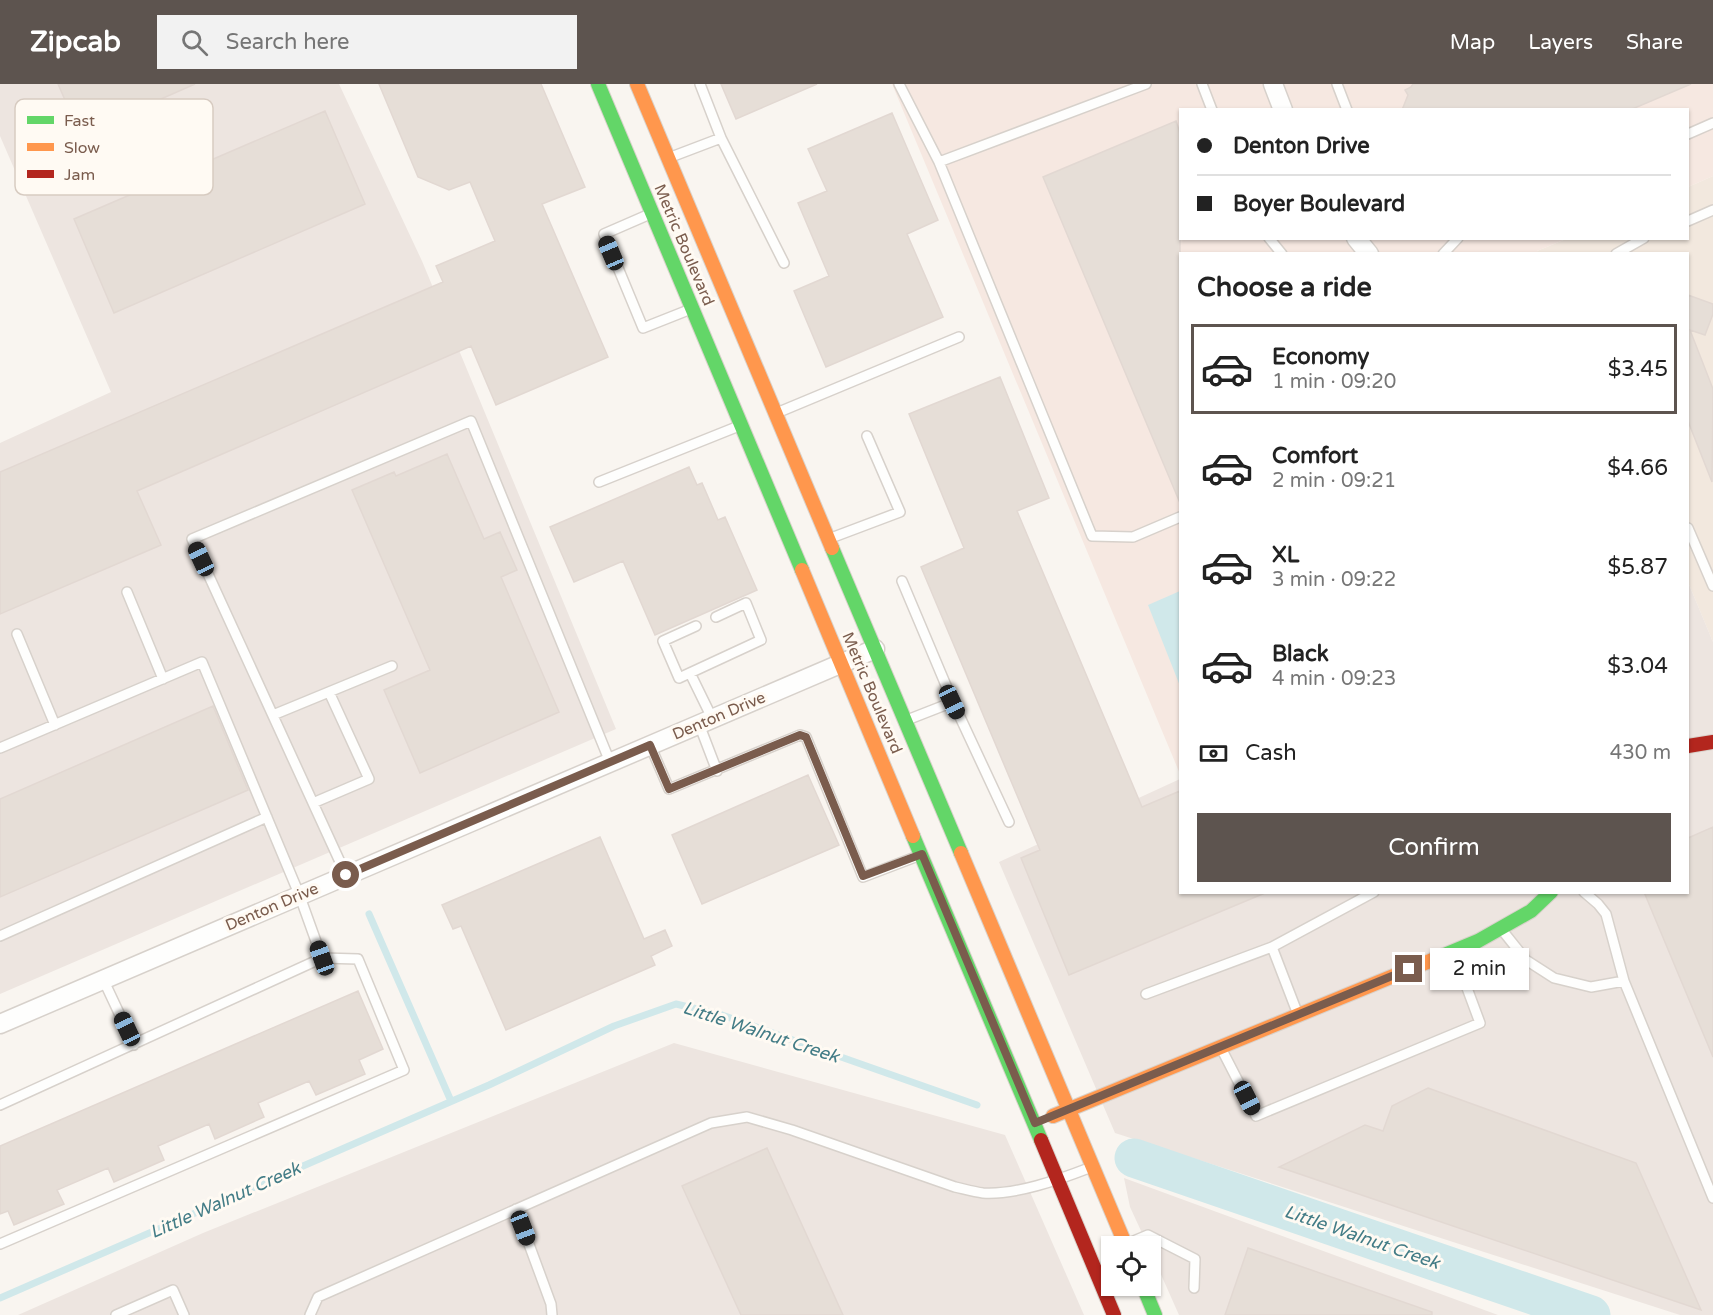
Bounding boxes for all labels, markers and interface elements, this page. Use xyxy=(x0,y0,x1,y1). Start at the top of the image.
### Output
search box xyxy=(157,15,577,69)
text: Zipcab xyxy=(30,25,121,59)
icon: search xyxy=(178,26,211,59)
text: Search here xyxy=(226,29,350,55)
text: Map xyxy=(1450,30,1495,55)
text: Layers xyxy=(1528,30,1593,55)
text: Share xyxy=(1626,30,1683,55)
legend xyxy=(15,99,213,195)
text: Fast xyxy=(64,111,95,131)
text: Denton Drive xyxy=(1233,133,1370,159)
text: Slow xyxy=(64,138,100,158)
text: Jam xyxy=(64,165,95,185)
street label: Metric Boulevard xyxy=(649,181,719,309)
text: Boyer Boulevard xyxy=(1233,191,1405,217)
car xyxy=(596,233,626,273)
text: Choose a ride xyxy=(1197,271,1372,304)
icon: car xyxy=(1200,342,1254,396)
text: Economy xyxy=(1272,344,1369,370)
text: $3.45 xyxy=(1608,356,1668,382)
text: 1 min · 09:20 xyxy=(1272,370,1396,394)
icon: car xyxy=(1200,441,1254,495)
text: Comfort xyxy=(1272,443,1358,469)
text: $4.66 xyxy=(1607,455,1668,481)
text: 2 min · 09:21 xyxy=(1272,469,1396,493)
car xyxy=(185,539,217,579)
icon: car xyxy=(1200,540,1254,594)
text: XL xyxy=(1272,542,1299,568)
text: $5.87 xyxy=(1608,554,1668,580)
text: 3 min · 09:22 xyxy=(1272,568,1396,592)
street label: Metric Boulevard xyxy=(837,629,907,757)
icon: car xyxy=(1200,639,1254,693)
text: Black xyxy=(1272,641,1329,667)
text: $3.04 xyxy=(1607,653,1668,679)
text: 4 min · 09:23 xyxy=(1272,667,1396,691)
car xyxy=(936,682,968,722)
street label: Denton Drive xyxy=(669,687,769,745)
icon: cash xyxy=(1197,737,1230,770)
text: Cash xyxy=(1245,740,1297,766)
text: 430 m xyxy=(1610,741,1671,765)
button: Confirm xyxy=(1197,813,1671,882)
route start xyxy=(332,861,359,888)
street label: Denton Drive xyxy=(222,878,322,936)
car xyxy=(307,938,337,978)
callout: 2 min xyxy=(1430,948,1529,990)
route end xyxy=(1395,955,1422,982)
text: 2 min xyxy=(1453,957,1506,981)
water label: Little Walnut Creek xyxy=(680,996,843,1068)
car xyxy=(111,1009,143,1049)
car xyxy=(1231,1078,1263,1118)
water label: Little Walnut Creek xyxy=(146,1156,305,1243)
water label: Little Walnut Creek xyxy=(1282,1200,1444,1274)
car xyxy=(508,1208,538,1248)
map controls xyxy=(1101,1236,1161,1296)
button: locate xyxy=(1101,1236,1161,1296)

